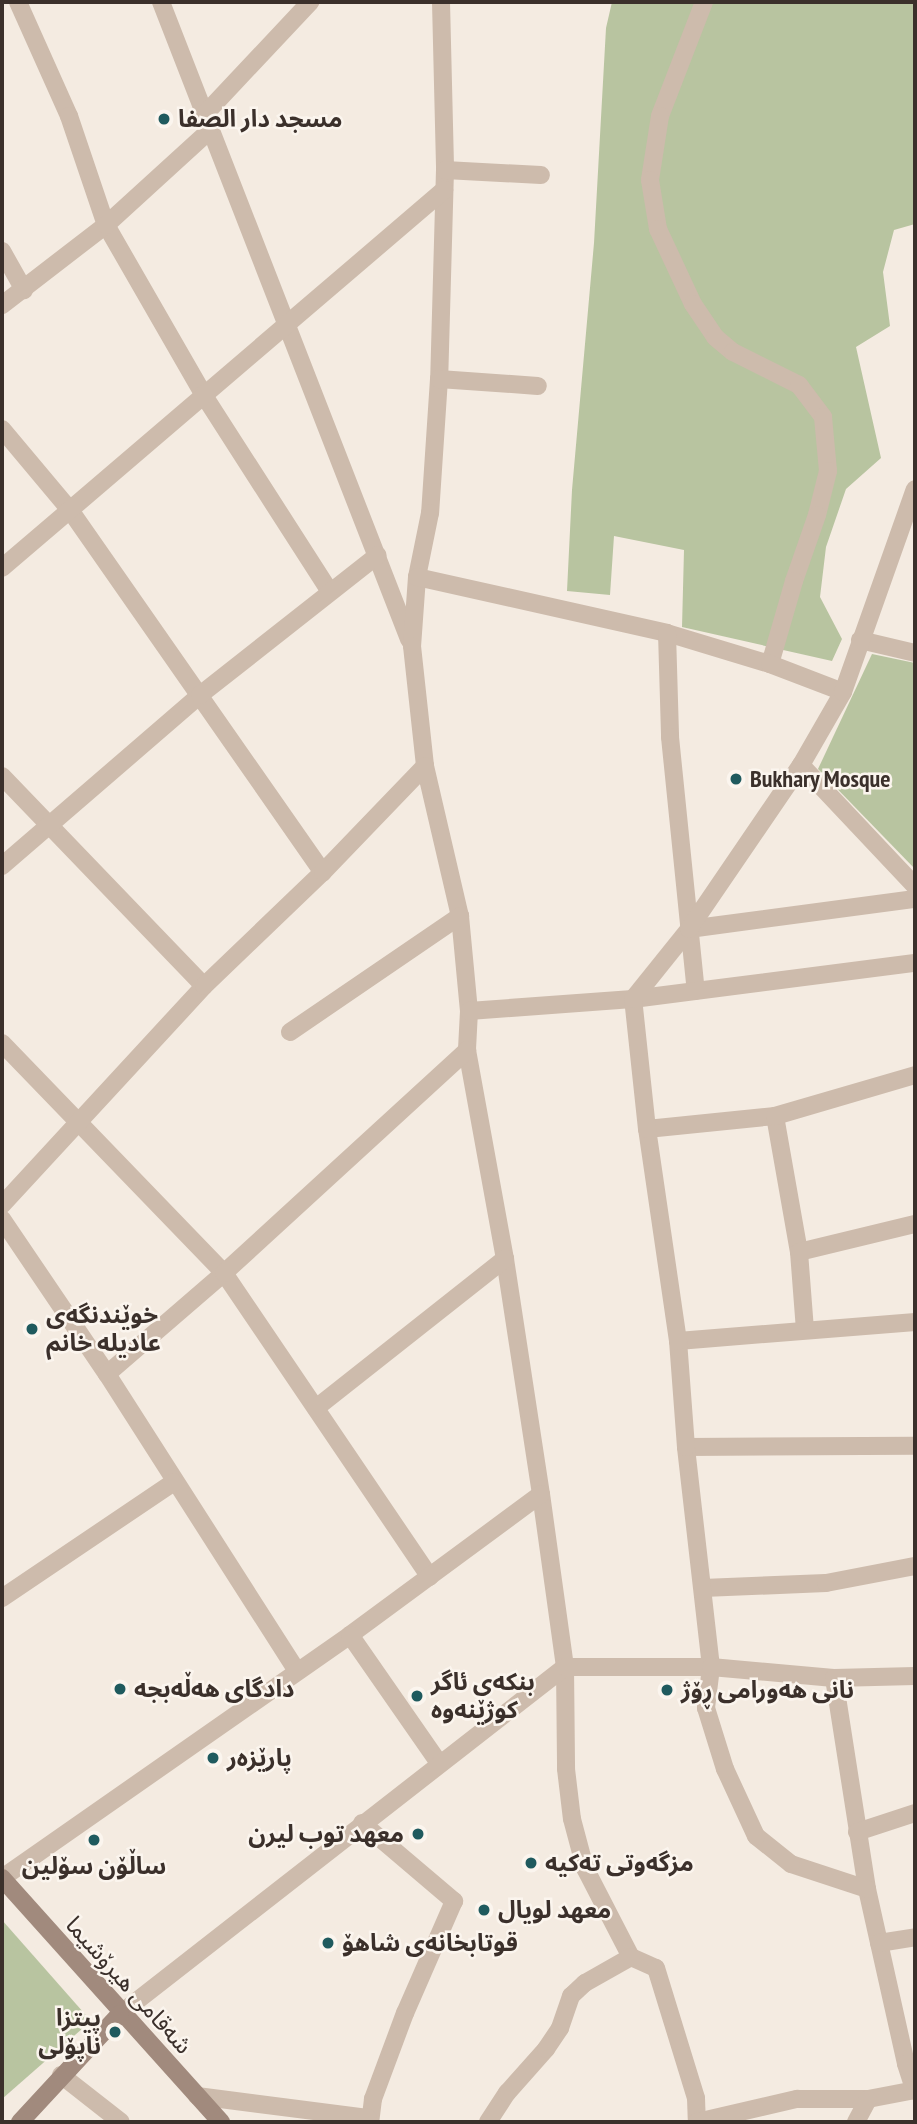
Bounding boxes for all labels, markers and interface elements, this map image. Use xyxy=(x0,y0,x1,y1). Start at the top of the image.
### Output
place label: مسجد دار الصفا xyxy=(178,105,343,133)
marker: مسجد دار الصفا xyxy=(156,111,172,127)
place label: Bukhary Mosque xyxy=(750,765,891,793)
marker: Bukhary Mosque xyxy=(728,771,744,787)
place label: خوێندنگەی عادیلە خانم xyxy=(46,1301,161,1357)
marker: خوێندنگەی عادیلە خانم xyxy=(24,1321,40,1337)
place label: بنکەی ئاگر کوژێنەوە xyxy=(431,1668,535,1724)
place label: دادگای هەڵەبجە xyxy=(134,1675,294,1703)
place label: نانی هەورامی ڕۆژ xyxy=(681,1676,854,1704)
marker: دادگای هەڵەبجە xyxy=(112,1681,128,1697)
marker: نانی هەورامی ڕۆژ xyxy=(659,1682,675,1698)
marker: بنکەی ئاگر کوژێنەوە xyxy=(409,1688,425,1704)
place label: پارێزەر xyxy=(227,1744,292,1772)
marker: پارێزەر xyxy=(205,1750,221,1766)
place label: معهد توب ليرن xyxy=(248,1820,404,1848)
marker: معهد توب ليرن xyxy=(410,1826,426,1842)
marker: ساڵۆن سۆلین xyxy=(86,1832,102,1848)
place label: مزگەوتی تەکیە xyxy=(545,1849,694,1877)
place label: ساڵۆن سۆلین xyxy=(22,1852,166,1880)
marker: مزگەوتی تەکیە xyxy=(523,1855,539,1871)
place label: معهد لويال xyxy=(498,1896,611,1924)
marker: معهد لويال xyxy=(476,1902,492,1918)
street label: شەقامی هیرۆشیما xyxy=(60,1910,198,2060)
place label: قوتابخانەی شاهۆ xyxy=(342,1929,518,1957)
marker: قوتابخانەی شاهۆ xyxy=(320,1935,336,1951)
place label: پیتزا ناپۆلی xyxy=(38,2004,101,2060)
marker: پیتزا ناپۆلی xyxy=(107,2024,123,2040)

